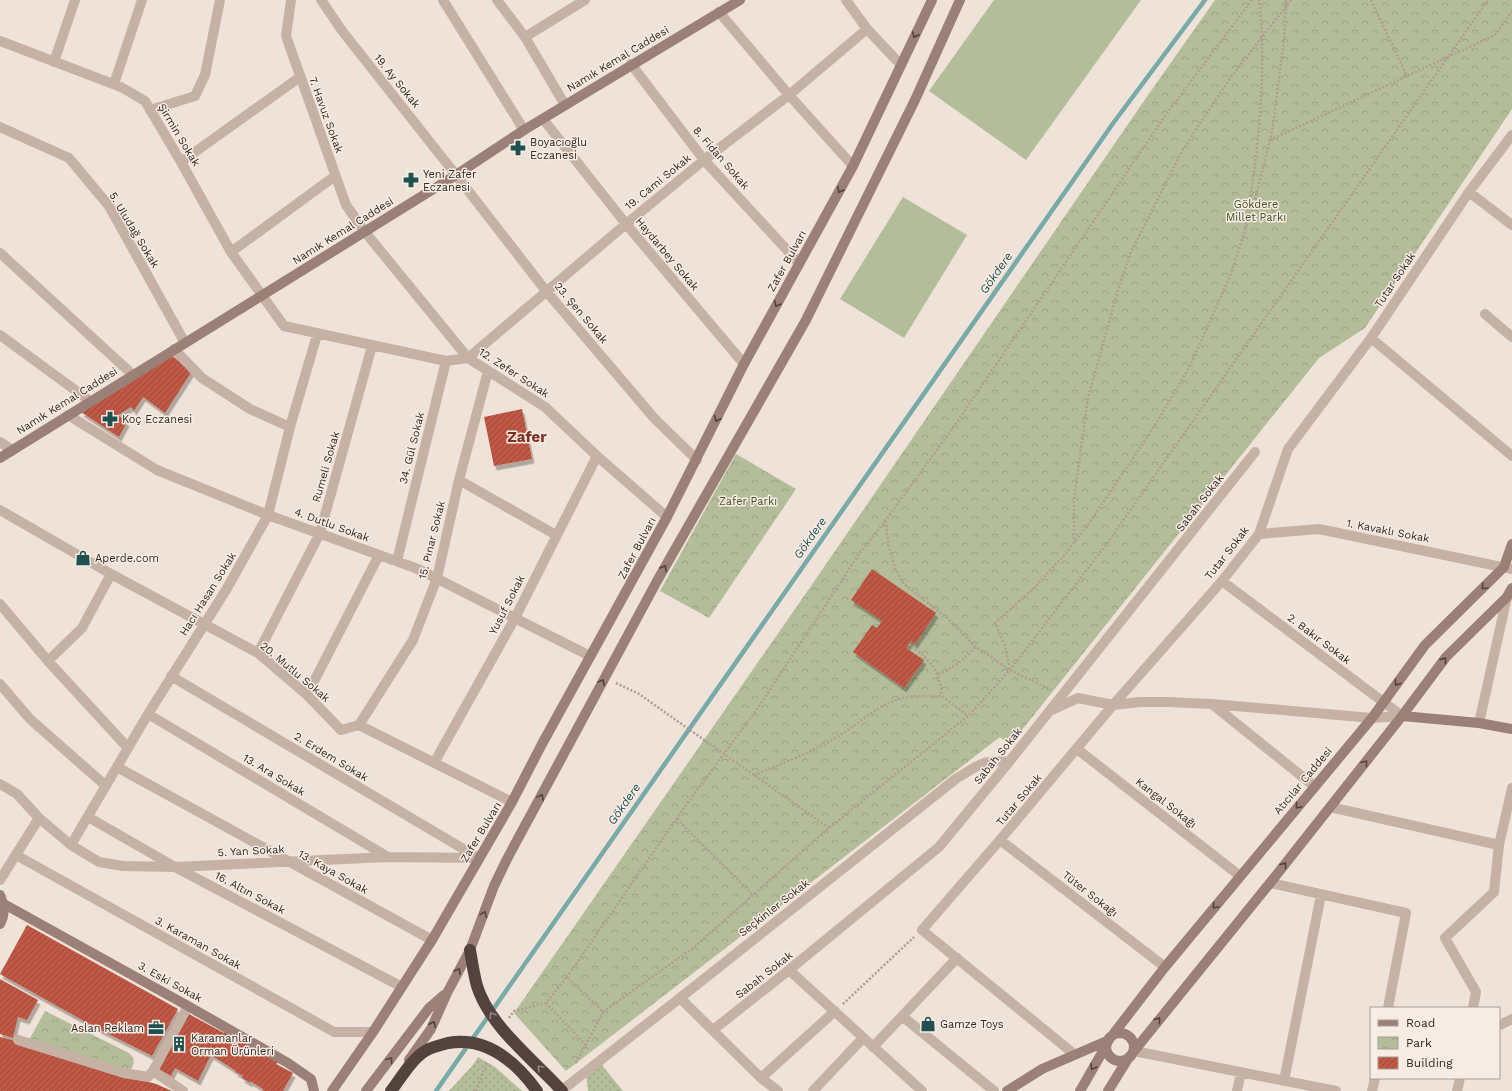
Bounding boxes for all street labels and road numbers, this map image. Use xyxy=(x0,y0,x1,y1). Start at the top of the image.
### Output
street label: Namık Kemal Caddesi xyxy=(565,23,671,95)
street label: 19. Ay Sokak xyxy=(371,52,423,110)
street label: 7. Havuz Sokak xyxy=(306,75,346,155)
street label: Şirmin Sokak xyxy=(155,101,203,169)
street label: 8. Fidan Sokak xyxy=(690,124,752,192)
street label: 19. Cami Sokak xyxy=(623,152,693,212)
street label: 5. Uludağ Sokak xyxy=(106,190,162,270)
street label: Namık Kemal Caddesi xyxy=(290,195,396,267)
street label: Haydarbey Sokak xyxy=(633,215,701,293)
street label: Zafer Bulvarı xyxy=(765,228,809,294)
street label: Tutar Sokak xyxy=(1372,250,1418,310)
street label: 23. Şen Sokak xyxy=(552,280,610,346)
street label: 12. Zefer Sokak xyxy=(476,345,552,401)
street label: Namık Kemal Caddesi xyxy=(14,365,120,437)
street label: 34. Gül Sokak xyxy=(397,411,427,485)
street label: Rumeli Sokak xyxy=(310,430,342,504)
street label: Sabah Sokak xyxy=(1174,472,1226,534)
street label: 15. Pınar Sokak xyxy=(416,499,448,581)
street label: 4. Dutlu Sokak xyxy=(293,505,371,545)
street label: Zafer Bulvarı xyxy=(615,515,659,581)
street label: 1. Kavaklı Sokak xyxy=(1345,517,1431,545)
street label: Tutar Sokak xyxy=(1202,524,1252,582)
street label: Hacı Hasan Sokak xyxy=(177,550,239,638)
street label: Yusuf Sokak xyxy=(486,573,528,637)
street label: 2. Bakır Sokak xyxy=(1285,611,1353,667)
street label: 20. Mutlu Sokak xyxy=(258,639,332,705)
street label: Sabah Sokak xyxy=(971,725,1025,787)
street label: 2. Erdem Sokak xyxy=(292,730,370,784)
street label: Atıcılar Caddesi xyxy=(1271,745,1335,817)
street label: 13. Ara Sokak xyxy=(240,751,308,799)
street label: Tutar Sokak xyxy=(994,771,1044,829)
street label: Kangal Sokağı xyxy=(1133,775,1199,831)
street label: Zafer Bulvarı xyxy=(458,800,504,864)
street label: 5. Yan Sokak xyxy=(217,843,285,859)
street label: 13. Kaya Sokak xyxy=(296,847,370,897)
street label: Tüter Sokağı xyxy=(1060,868,1120,920)
street label: 16. Altın Sokak xyxy=(213,869,287,917)
street label: Seçkinler Sokak xyxy=(736,877,812,939)
street label: 3. Karaman Sokak xyxy=(153,914,243,972)
street label: Sabah Sokak xyxy=(733,949,795,1001)
street label: 3. Eski Sokak xyxy=(136,959,204,1005)

